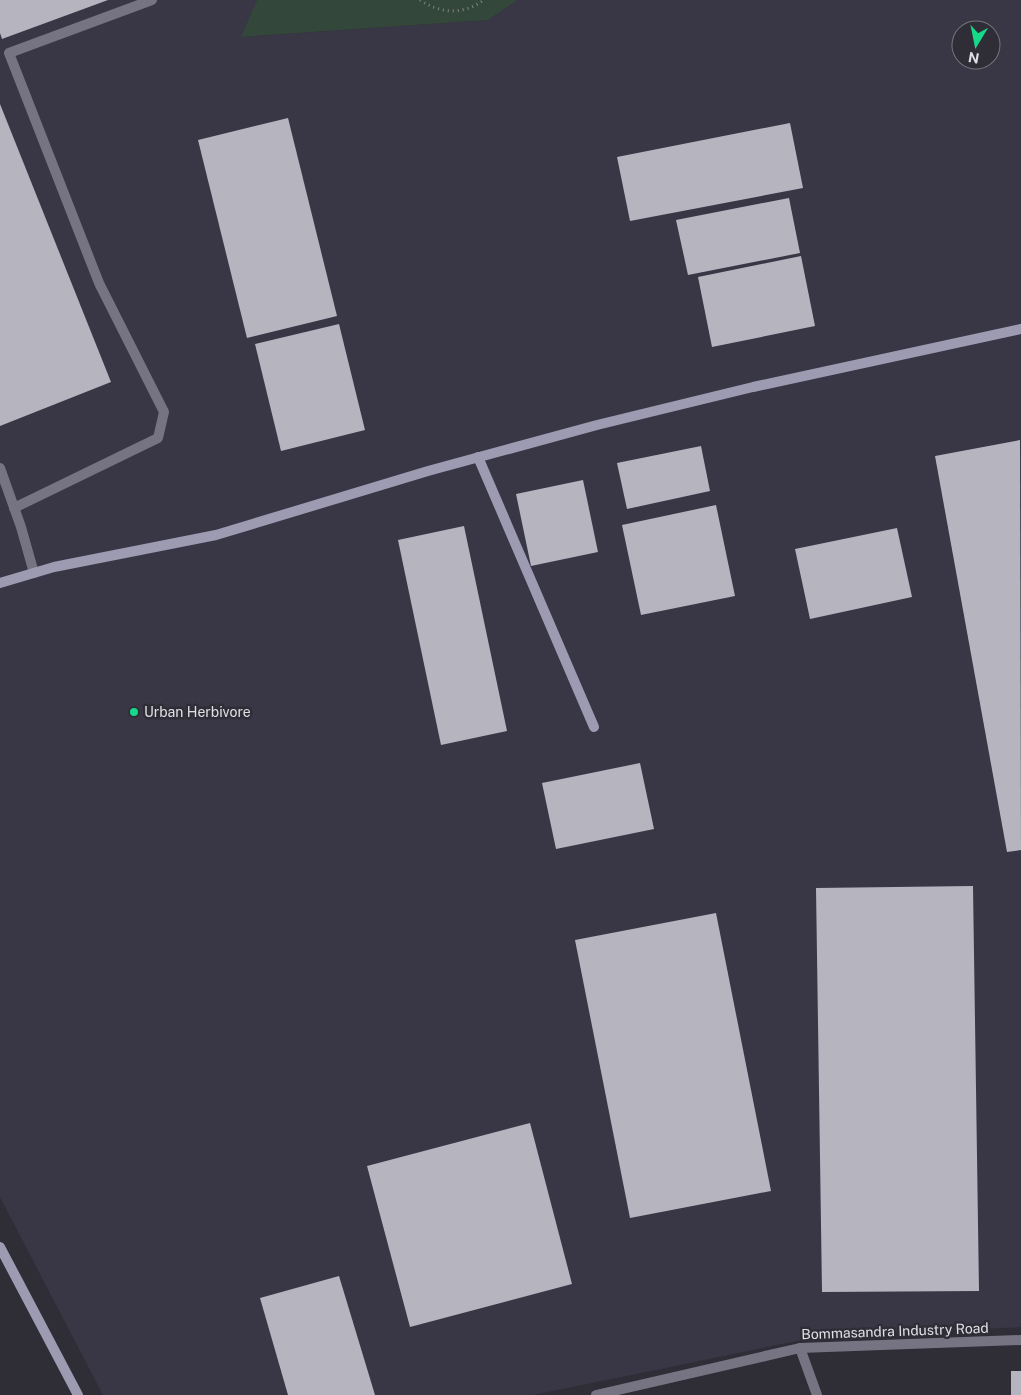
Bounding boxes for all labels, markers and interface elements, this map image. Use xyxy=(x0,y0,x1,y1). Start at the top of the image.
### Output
north arrow xyxy=(951,20,1001,70)
text: N xyxy=(967,49,981,67)
place label: Urban Herbivore xyxy=(144,704,251,720)
marker: Urban Herbivore xyxy=(128,706,140,718)
street label: Bommasandra Industry Road xyxy=(801,1320,989,1342)

